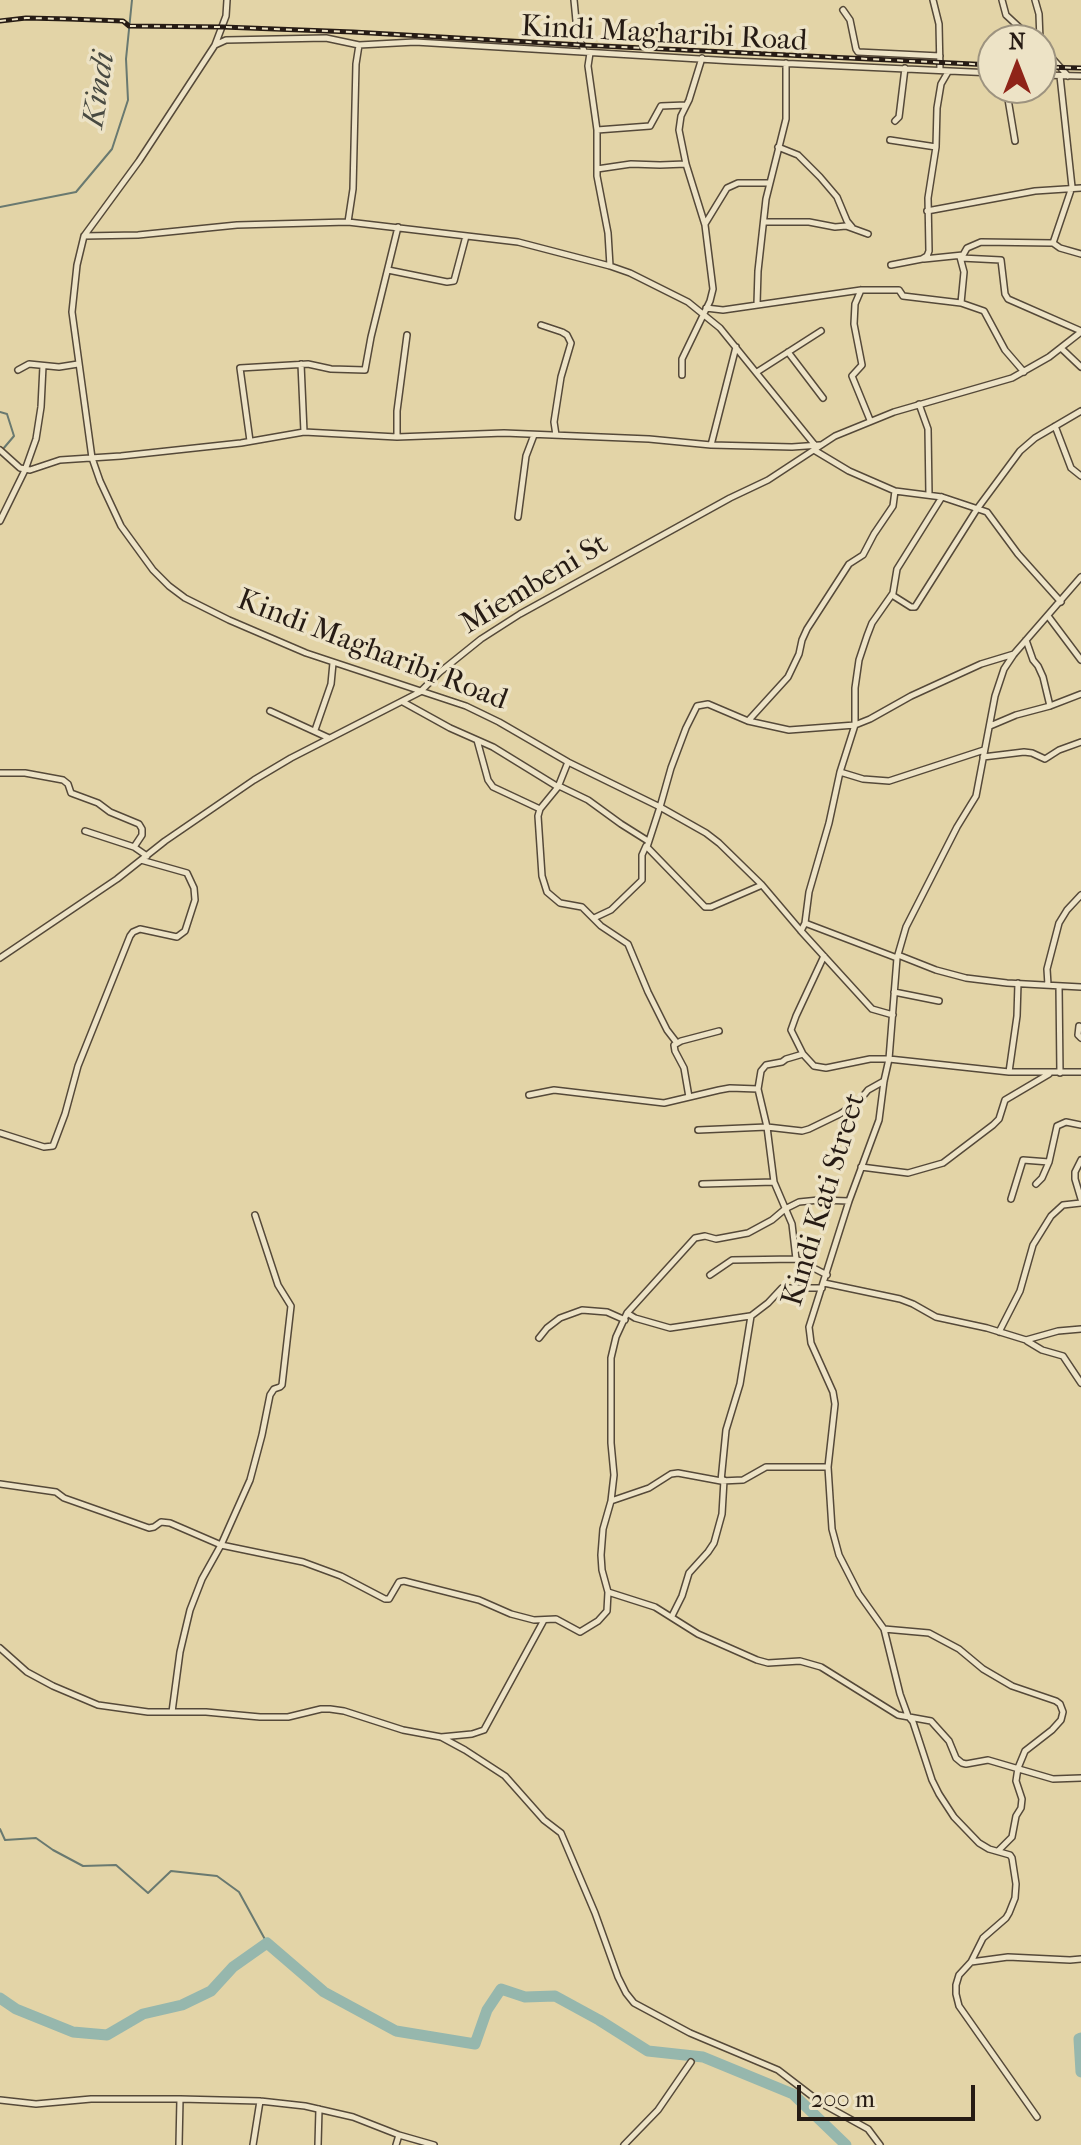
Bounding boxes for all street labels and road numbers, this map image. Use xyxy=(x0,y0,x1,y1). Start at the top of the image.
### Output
street label: Kindi Magharibi Road xyxy=(520,10,808,60)
street label: Miembeni St xyxy=(455,527,615,643)
street label: Kindi Magharibi Road xyxy=(232,583,512,719)
street label: Kindi Kati Street xyxy=(776,1089,874,1311)

